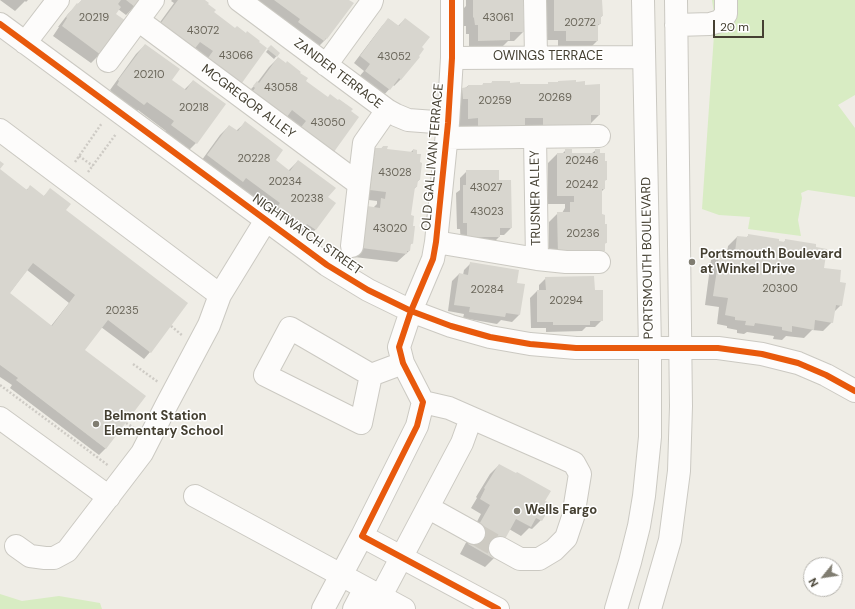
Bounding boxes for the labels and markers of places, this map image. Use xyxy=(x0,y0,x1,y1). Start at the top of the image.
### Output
place label: Portsmouth Boulevard at Winkel Drive xyxy=(700,247,842,278)
marker: Portsmouth Boulevard at Winkel Drive xyxy=(687,257,697,267)
place label: Belmont Station Elementary School xyxy=(104,409,224,440)
marker: Belmont Station Elementary School xyxy=(91,419,101,429)
place label: Wells Fargo xyxy=(525,503,597,519)
marker: Wells Fargo xyxy=(512,506,522,516)

